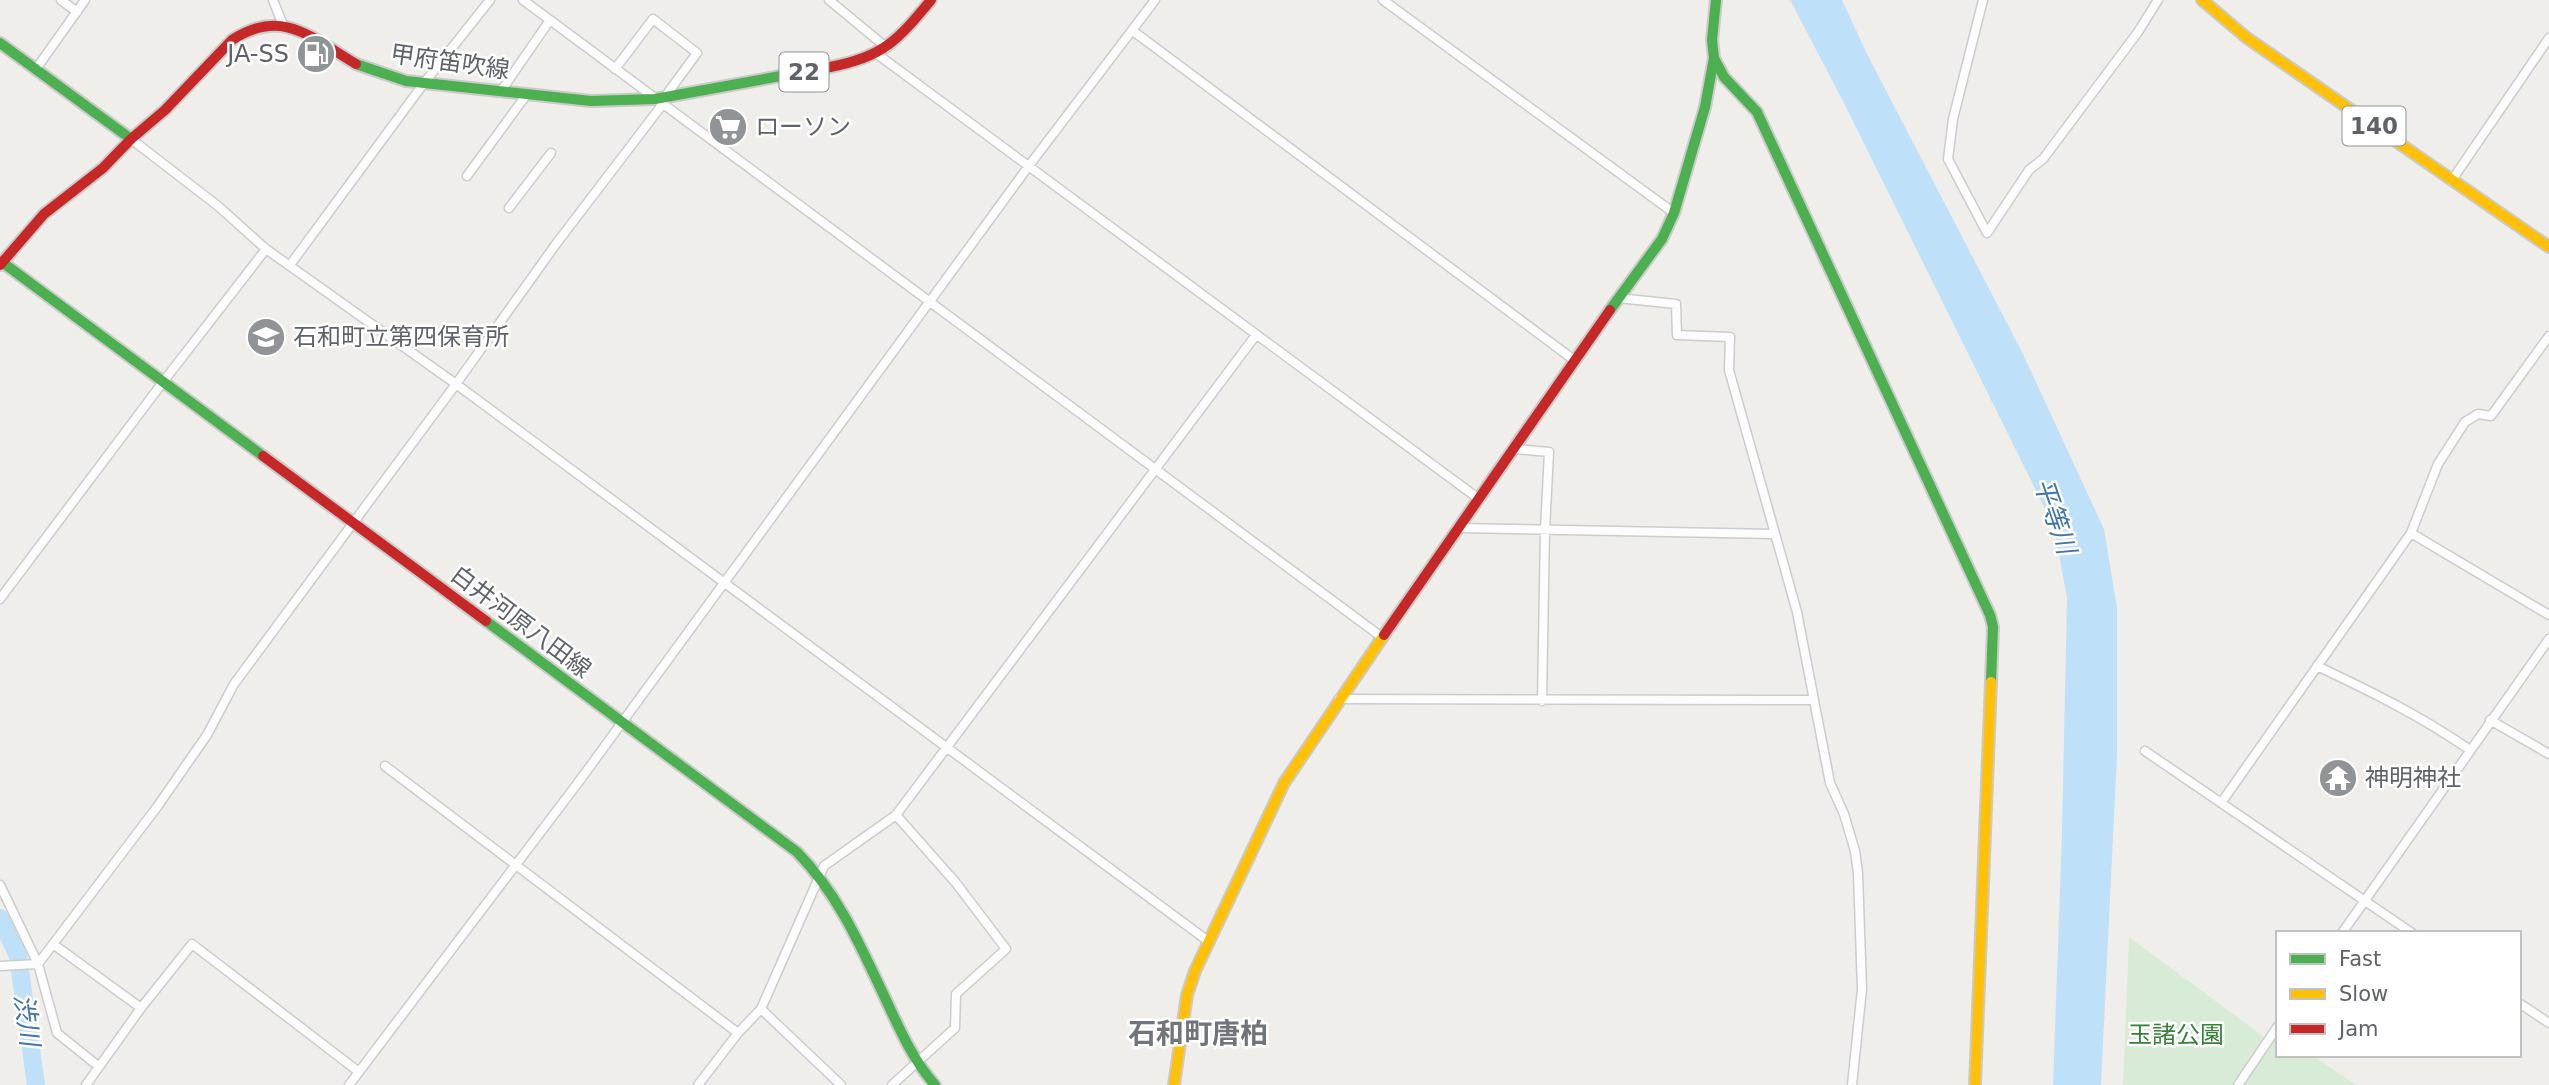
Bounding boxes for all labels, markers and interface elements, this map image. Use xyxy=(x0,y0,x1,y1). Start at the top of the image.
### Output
fuel station icon: JA-SS xyxy=(295,33,337,75)
place label: JA-SS xyxy=(225,40,289,68)
street label: 甲府笛吹線 xyxy=(389,40,511,84)
road number: 22 xyxy=(780,53,828,92)
supermarket icon: ローソン xyxy=(707,106,749,148)
road number: 140 xyxy=(2342,106,2406,146)
place label: ローソン xyxy=(755,113,851,141)
school or university icon: 石和町立第四保育所 xyxy=(245,316,287,358)
place label: 石和町立第四保育所 xyxy=(293,323,509,351)
water label: 平等川 xyxy=(2028,474,2083,561)
street label: 白井河原八田線 xyxy=(445,560,597,684)
temple icon: 神明神社 xyxy=(2317,757,2359,799)
place label: 神明神社 xyxy=(2365,764,2461,792)
legend xyxy=(2276,931,2521,1057)
text: Fast xyxy=(2339,947,2381,971)
text: Slow xyxy=(2339,982,2388,1006)
water label: 渋川 xyxy=(9,992,46,1051)
district label: 石和町唐柏 xyxy=(1128,1017,1268,1050)
text: Jam xyxy=(2337,1017,2379,1041)
park label: 玉諸公園 xyxy=(2128,1021,2224,1049)

